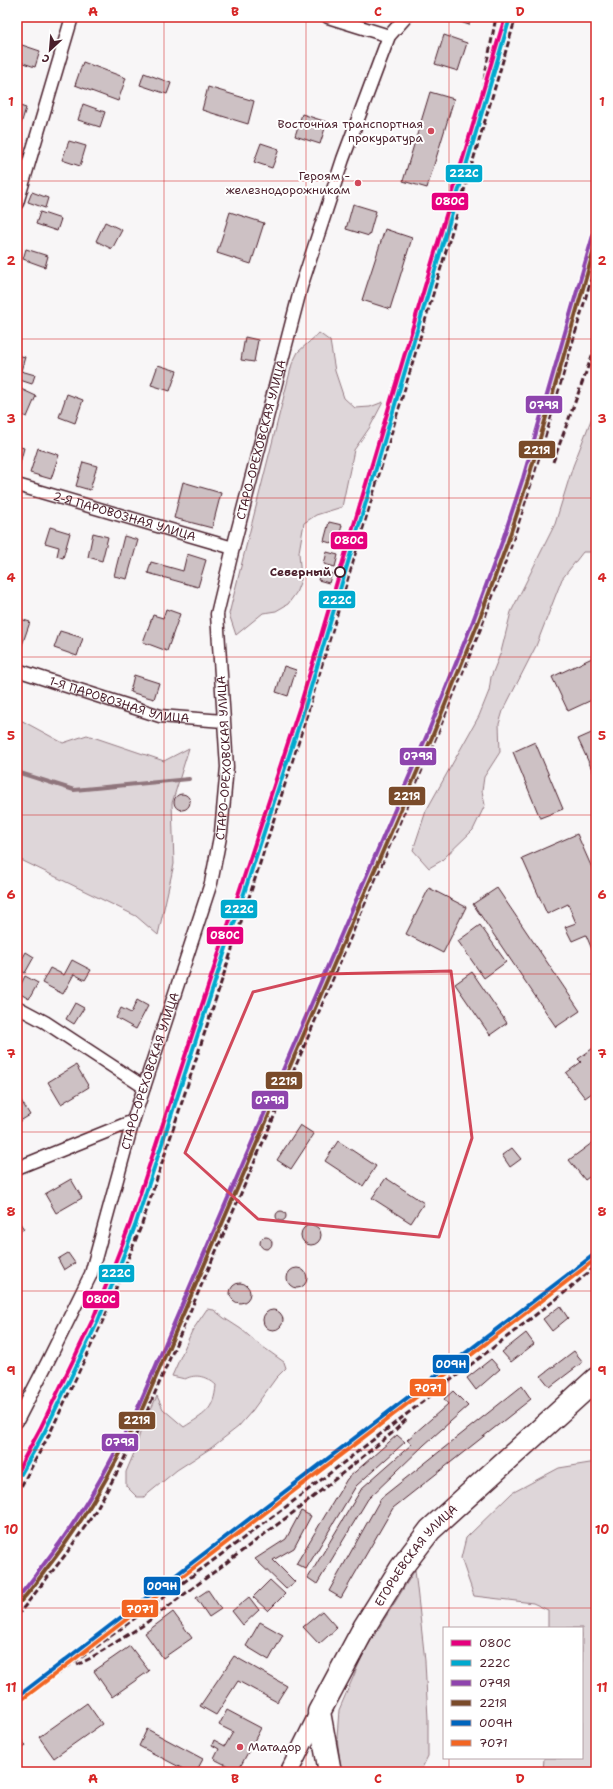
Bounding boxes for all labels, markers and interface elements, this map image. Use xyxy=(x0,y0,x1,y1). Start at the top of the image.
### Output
text: A xyxy=(88,3,98,20)
text: B xyxy=(231,3,239,20)
text: C xyxy=(374,3,382,20)
text: D xyxy=(515,3,525,20)
north arrow xyxy=(30,30,70,70)
text: С xyxy=(39,50,52,67)
text: 1 xyxy=(8,93,14,110)
text: 1 xyxy=(599,93,605,110)
place label: Восточная транспортная прокуратура xyxy=(278,116,424,146)
marker: Восточная транспортная прокуратура xyxy=(426,126,436,136)
line badge: 222С xyxy=(445,164,483,183)
text: 222С xyxy=(449,166,479,181)
place label: Героям - железнодорожникам xyxy=(226,168,350,198)
marker: Героям - железнодорожникам xyxy=(353,178,363,188)
line badge: 080С xyxy=(431,192,469,211)
text: 080С xyxy=(435,194,465,209)
text: 2 xyxy=(6,252,16,269)
text: 2 xyxy=(597,252,607,269)
street label: СТАРО-ОРЕХОВСКАЯ УЛИЦА xyxy=(233,358,290,522)
line badge: 079Я xyxy=(525,395,563,414)
text: 079Я xyxy=(529,398,559,413)
text: 3 xyxy=(6,410,16,427)
text: 3 xyxy=(597,410,607,427)
line badge: 221Я xyxy=(518,440,556,459)
text: 221Я xyxy=(524,443,550,458)
street label: 2-Я ПАРОВОЗНАЯ УЛИЦА xyxy=(51,488,198,545)
line badge: 080С xyxy=(330,531,368,550)
text: 080С xyxy=(334,533,364,548)
place label: Северный xyxy=(270,564,332,580)
marker: Северный xyxy=(334,566,346,578)
text: 4 xyxy=(6,569,16,586)
text: 4 xyxy=(597,569,607,586)
line badge: 222С xyxy=(318,590,356,609)
text: 222С xyxy=(322,593,352,608)
street label: 1-Я ПАРОВОЗНАЯ УЛИЦА xyxy=(47,673,190,726)
street label: СТАРО-ОРЕХОВСКАЯ УЛИЦА xyxy=(212,675,235,841)
text: 5 xyxy=(7,727,15,744)
text: 5 xyxy=(598,727,606,744)
line badge: 079Я xyxy=(399,747,437,766)
text: 079Я xyxy=(403,749,433,764)
line badge: 221Я xyxy=(388,786,426,806)
text: 221Я xyxy=(394,789,420,804)
text: 6 xyxy=(6,886,16,903)
text: 6 xyxy=(597,886,607,903)
line badge: 222С xyxy=(220,899,258,919)
text: 222С xyxy=(224,902,254,917)
line badge: 080С xyxy=(206,926,244,945)
text: 080С xyxy=(210,928,240,943)
street label: СТАРО-ОРЕХОВСКАЯ УЛИЦА xyxy=(117,990,183,1152)
text: 7 xyxy=(6,1045,16,1062)
text: 7 xyxy=(597,1045,607,1062)
line badge: 221Я xyxy=(265,1071,303,1090)
text: 221Я xyxy=(271,1074,297,1089)
line badge: 079Я xyxy=(251,1090,289,1110)
text: 079Я xyxy=(255,1093,285,1108)
text: 8 xyxy=(6,1203,16,1220)
text: 8 xyxy=(597,1203,607,1220)
line badge: 222С xyxy=(98,1264,135,1283)
text: 222С xyxy=(101,1266,131,1281)
line badge: 080С xyxy=(82,1290,120,1309)
text: 080С xyxy=(86,1292,116,1307)
line badge: 009Н xyxy=(432,1354,470,1374)
text: 009Н xyxy=(436,1357,467,1372)
text: 9 xyxy=(6,1362,16,1379)
text: 9 xyxy=(597,1362,607,1379)
line badge: 7071 xyxy=(409,1378,447,1397)
text: 7071 xyxy=(414,1381,442,1396)
line badge: 221Я xyxy=(118,1411,156,1430)
text: 221Я xyxy=(124,1413,150,1428)
line badge: 079Я xyxy=(101,1433,139,1452)
text: 079Я xyxy=(105,1435,135,1450)
street label: ЕГОРЬЕВСКАЯ УЛИЦА xyxy=(371,1501,461,1609)
text: 10 xyxy=(4,1521,18,1538)
text: 10 xyxy=(595,1521,609,1538)
line badge: 009Н xyxy=(143,1576,181,1596)
text: 009Н xyxy=(147,1579,178,1594)
line badge: 7071 xyxy=(121,1599,159,1618)
text: 7071 xyxy=(126,1602,154,1617)
legend xyxy=(443,1627,583,1759)
text: 080С xyxy=(479,1635,511,1651)
text: 222С xyxy=(479,1655,510,1671)
text: 079Я xyxy=(479,1675,510,1691)
text: 11 xyxy=(5,1679,17,1696)
text: 11 xyxy=(596,1679,608,1696)
text: 221Я xyxy=(479,1695,507,1711)
text: 009Н xyxy=(479,1715,513,1731)
text: 7071 xyxy=(479,1735,508,1751)
place label: Матадор xyxy=(248,1739,302,1755)
marker: Матадор xyxy=(235,1742,245,1752)
text: A xyxy=(88,1770,98,1787)
text: B xyxy=(231,1770,239,1787)
text: C xyxy=(374,1770,382,1787)
text: D xyxy=(515,1770,525,1787)

